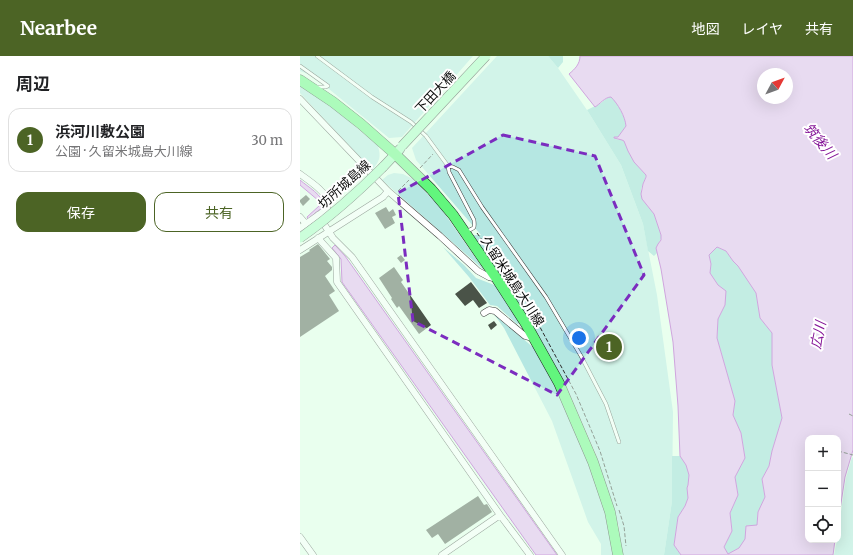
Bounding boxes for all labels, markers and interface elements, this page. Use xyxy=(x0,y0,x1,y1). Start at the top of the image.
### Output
text: Nearbee xyxy=(20,16,97,40)
text: 地図 xyxy=(691,20,719,38)
text: レイヤ xyxy=(741,20,783,38)
text: 共有 xyxy=(805,20,833,38)
street label: 下田大橋 xyxy=(411,68,459,117)
north arrow xyxy=(757,68,793,104)
text: 周辺 xyxy=(16,73,50,95)
water label: 筑後川 xyxy=(800,119,842,164)
text: 浜河川敷公園 xyxy=(55,122,145,141)
text: 1 xyxy=(27,132,33,149)
text: 30 m xyxy=(251,132,283,149)
text: 公園 · 久留米城島大川線 xyxy=(55,143,193,160)
street label: 坊所城島線 xyxy=(314,156,374,212)
button: 保存 xyxy=(16,192,146,232)
button: 共有 xyxy=(154,192,284,232)
street label: 久留米城島大川線 xyxy=(477,233,548,330)
water label: 広川 xyxy=(806,318,830,350)
your location xyxy=(569,328,589,348)
pin: 1 xyxy=(596,332,622,362)
map controls xyxy=(805,435,841,543)
button: + xyxy=(805,435,841,471)
button: − xyxy=(805,471,841,507)
button: locate xyxy=(805,507,841,543)

